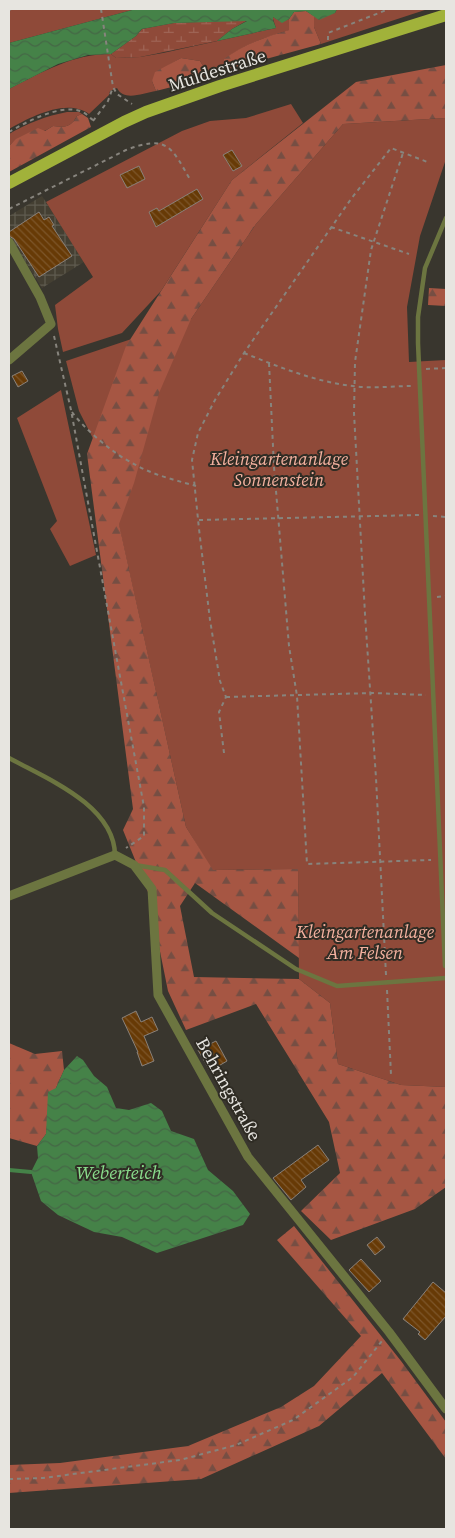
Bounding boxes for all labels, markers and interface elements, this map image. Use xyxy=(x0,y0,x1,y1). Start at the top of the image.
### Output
street label: Muldestraße xyxy=(165,42,269,98)
park label: Kleingartenanlage Sonnenstein xyxy=(209,446,349,492)
park label: Kleingartenanlage Am Felsen xyxy=(295,919,435,965)
street label: Behringstraße xyxy=(190,1033,268,1145)
water label: Weberteich xyxy=(76,1159,163,1185)

